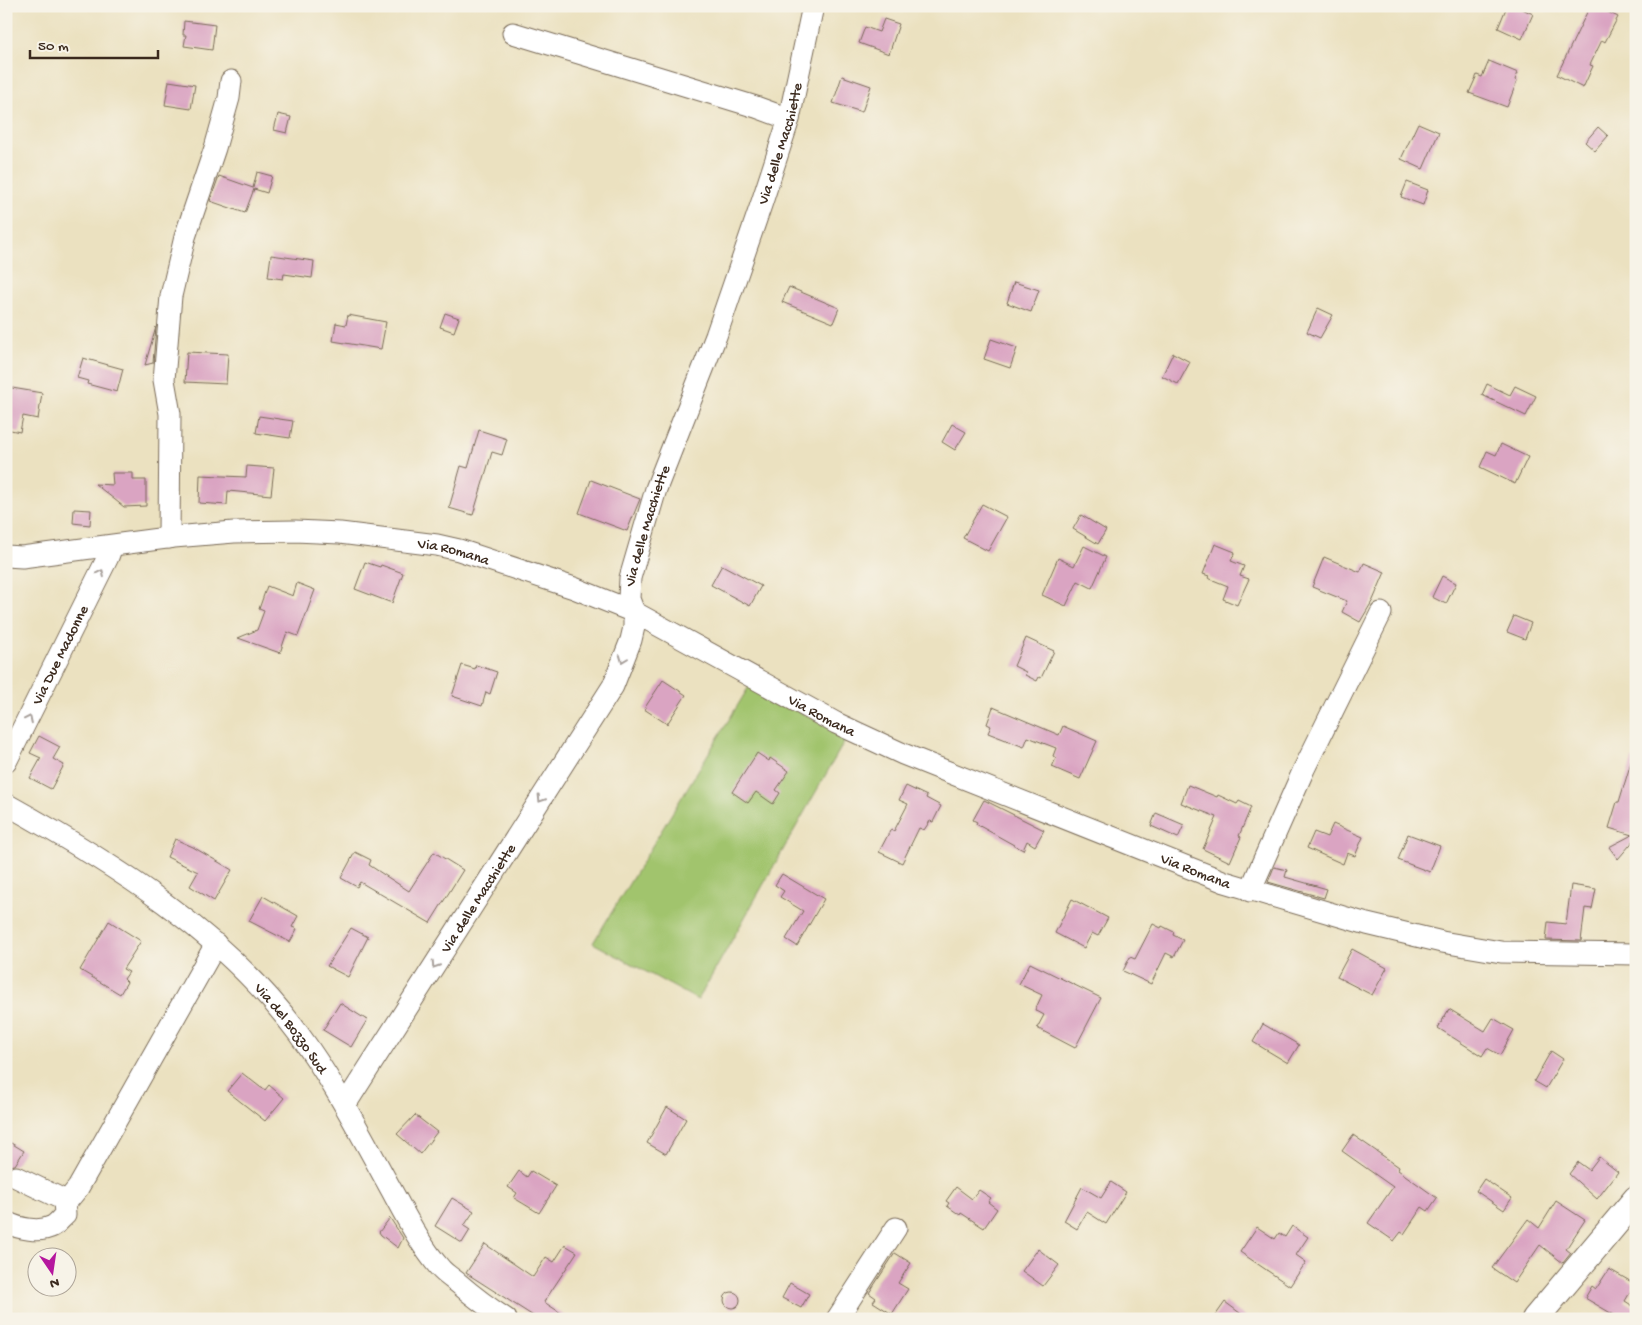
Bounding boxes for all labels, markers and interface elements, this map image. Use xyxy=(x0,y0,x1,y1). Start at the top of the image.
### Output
scale bar xyxy=(30,28,158,60)
text: 50 m xyxy=(38,38,69,56)
street label: Via delle Macchiette xyxy=(754,81,807,208)
street label: Via delle Macchiette xyxy=(623,463,676,588)
street label: Via Romana xyxy=(416,536,492,571)
one-way arrow xyxy=(94,569,105,578)
street label: Via Due Madonne xyxy=(28,602,94,709)
one-way arrow xyxy=(619,654,630,663)
street label: Via Romana xyxy=(783,691,858,742)
one-way arrow xyxy=(23,715,33,724)
one-way arrow xyxy=(538,793,548,802)
street label: Via delle Macchiette xyxy=(437,841,521,958)
street label: Via Romana xyxy=(1157,850,1233,894)
one-way arrow xyxy=(432,960,441,969)
street label: Via del Bozzo Sud xyxy=(249,979,331,1079)
north arrow xyxy=(28,1248,78,1298)
text: N xyxy=(48,1273,61,1292)

